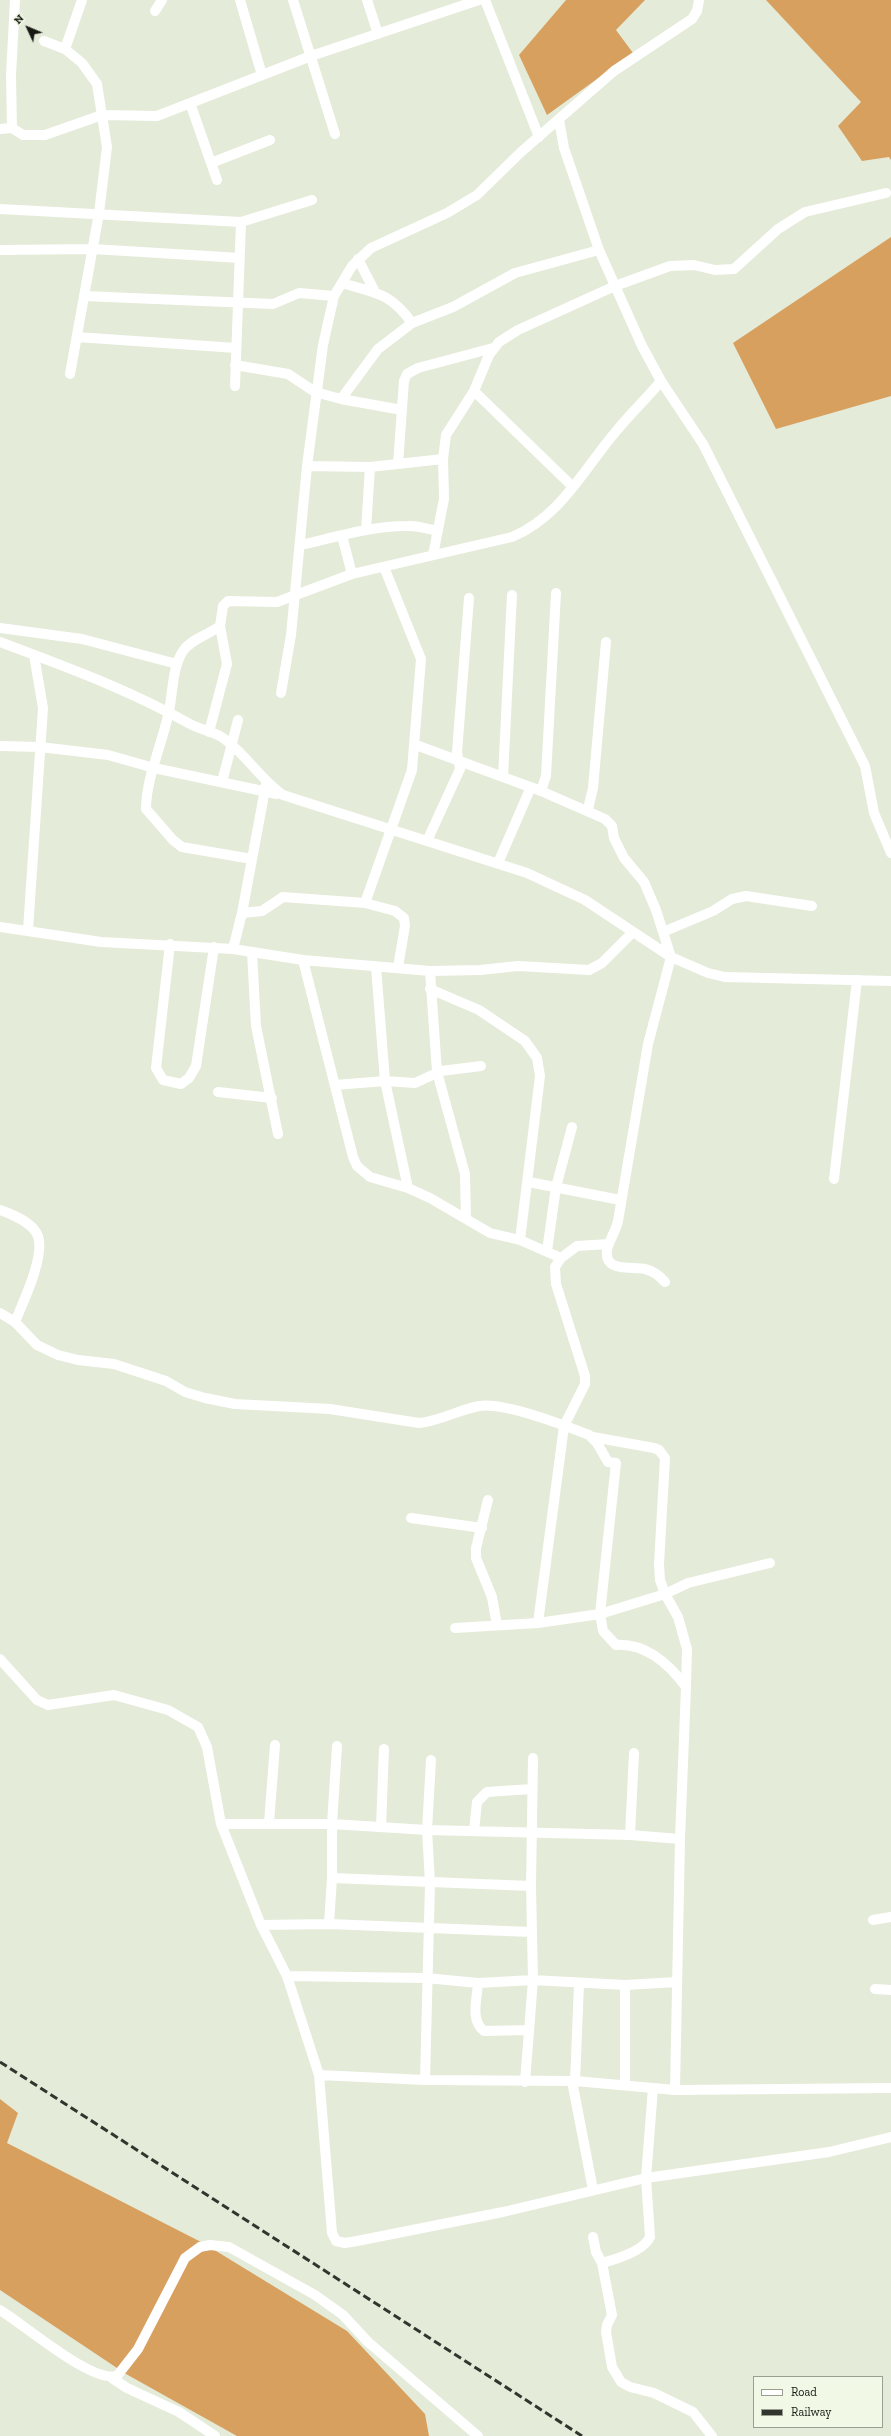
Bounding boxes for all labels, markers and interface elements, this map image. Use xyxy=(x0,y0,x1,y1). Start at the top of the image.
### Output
north arrow xyxy=(8,8,48,48)
text: N xyxy=(11,12,27,27)
legend xyxy=(753,2376,883,2428)
text: Road xyxy=(791,2385,817,2399)
text: Railway xyxy=(791,2405,832,2419)

